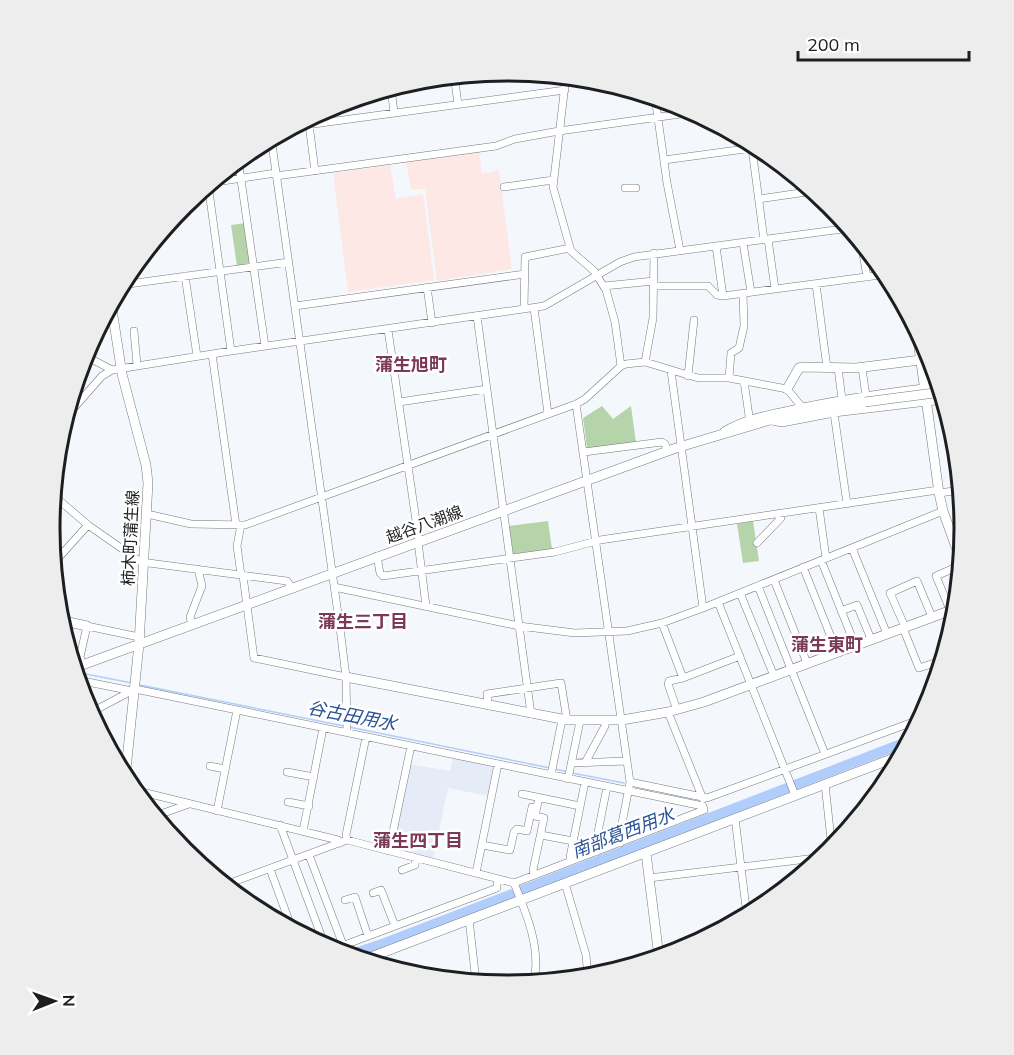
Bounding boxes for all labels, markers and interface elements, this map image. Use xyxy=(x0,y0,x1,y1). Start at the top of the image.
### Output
scale bar xyxy=(798,24,969,62)
text: 200 m xyxy=(807,33,860,56)
district label: 蒲生旭町 xyxy=(375,353,447,376)
street label: 柿木町蒲生線 xyxy=(118,490,142,586)
street label: 越谷八潮線 xyxy=(383,501,465,547)
district label: 蒲生三丁目 xyxy=(318,610,408,633)
district label: 蒲生東町 xyxy=(791,633,863,656)
water label: 谷古田用水 xyxy=(306,696,400,736)
water label: 南部葛西用水 xyxy=(568,802,679,863)
district label: 蒲生四丁目 xyxy=(373,829,463,852)
north arrow xyxy=(24,971,84,1031)
text: N xyxy=(59,995,79,1007)

